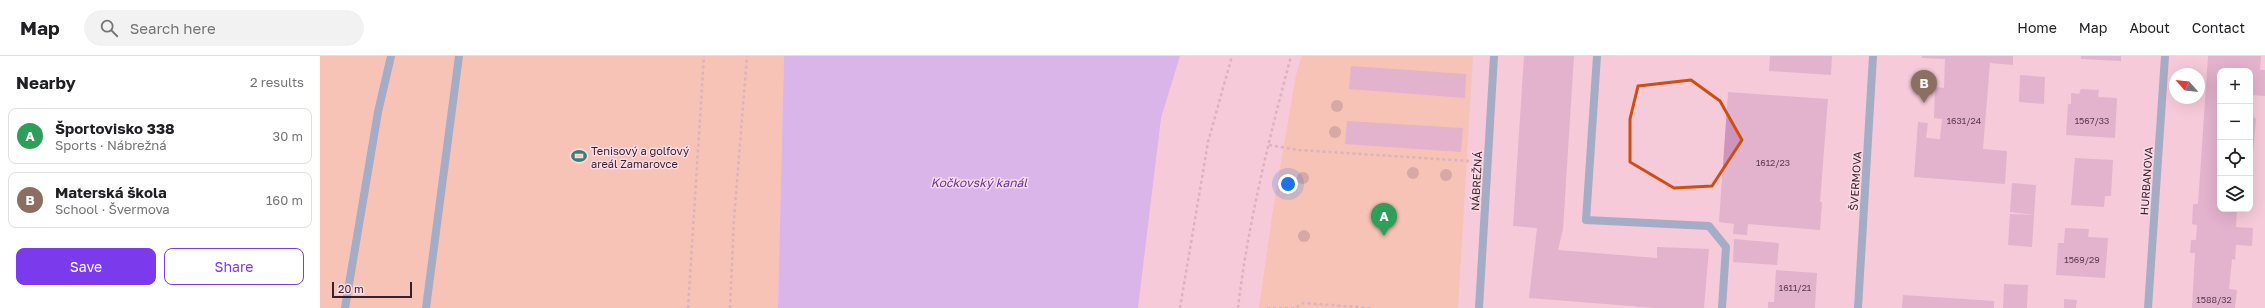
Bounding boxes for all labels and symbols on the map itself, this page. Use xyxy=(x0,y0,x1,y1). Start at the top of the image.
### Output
north arrow xyxy=(2169,68,2205,104)
pin: B xyxy=(1911,70,1937,103)
house number: 1631/24 xyxy=(1947,115,1982,126)
house number: 1567/33 xyxy=(2075,115,2109,126)
place label: Tenisový a golfový areál Zamarovce xyxy=(591,144,689,170)
street label: HURBANOVA xyxy=(2137,146,2155,216)
sports icon: Tenisový a golfový areál Zamarovce xyxy=(570,147,588,165)
street label: NÁBREŽNÁ xyxy=(1468,150,1484,211)
street label: ŠVERMOVA xyxy=(1846,150,1864,211)
house number: 1612/23 xyxy=(1756,157,1790,168)
your location xyxy=(1278,174,1298,194)
water label: Kočkovský kanál xyxy=(931,175,1028,190)
pin: A xyxy=(1371,203,1397,236)
house number: 1569/29 xyxy=(2064,254,2100,265)
scale bar xyxy=(332,280,412,299)
house number: 1611/21 xyxy=(1779,282,1812,293)
house number: 1588/32 xyxy=(2196,294,2232,305)

